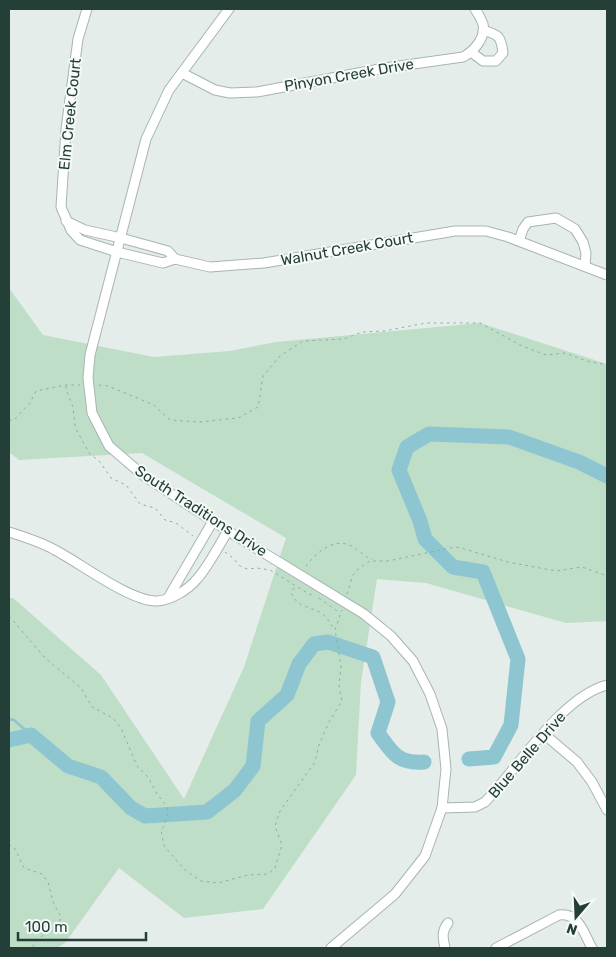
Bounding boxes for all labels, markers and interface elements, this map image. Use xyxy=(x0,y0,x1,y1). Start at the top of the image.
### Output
street label: Pinyon Creek Drive xyxy=(283,55,415,95)
street label: Elm Creek Court xyxy=(55,57,85,171)
street label: Walnut Creek Court xyxy=(279,228,415,270)
street label: South Traditions Drive xyxy=(132,462,270,560)
street label: Blue Belle Drive xyxy=(485,708,569,802)
north arrow xyxy=(551,892,601,942)
scale bar xyxy=(18,910,145,942)
text: 100 m xyxy=(25,918,67,936)
text: N xyxy=(564,919,579,938)

